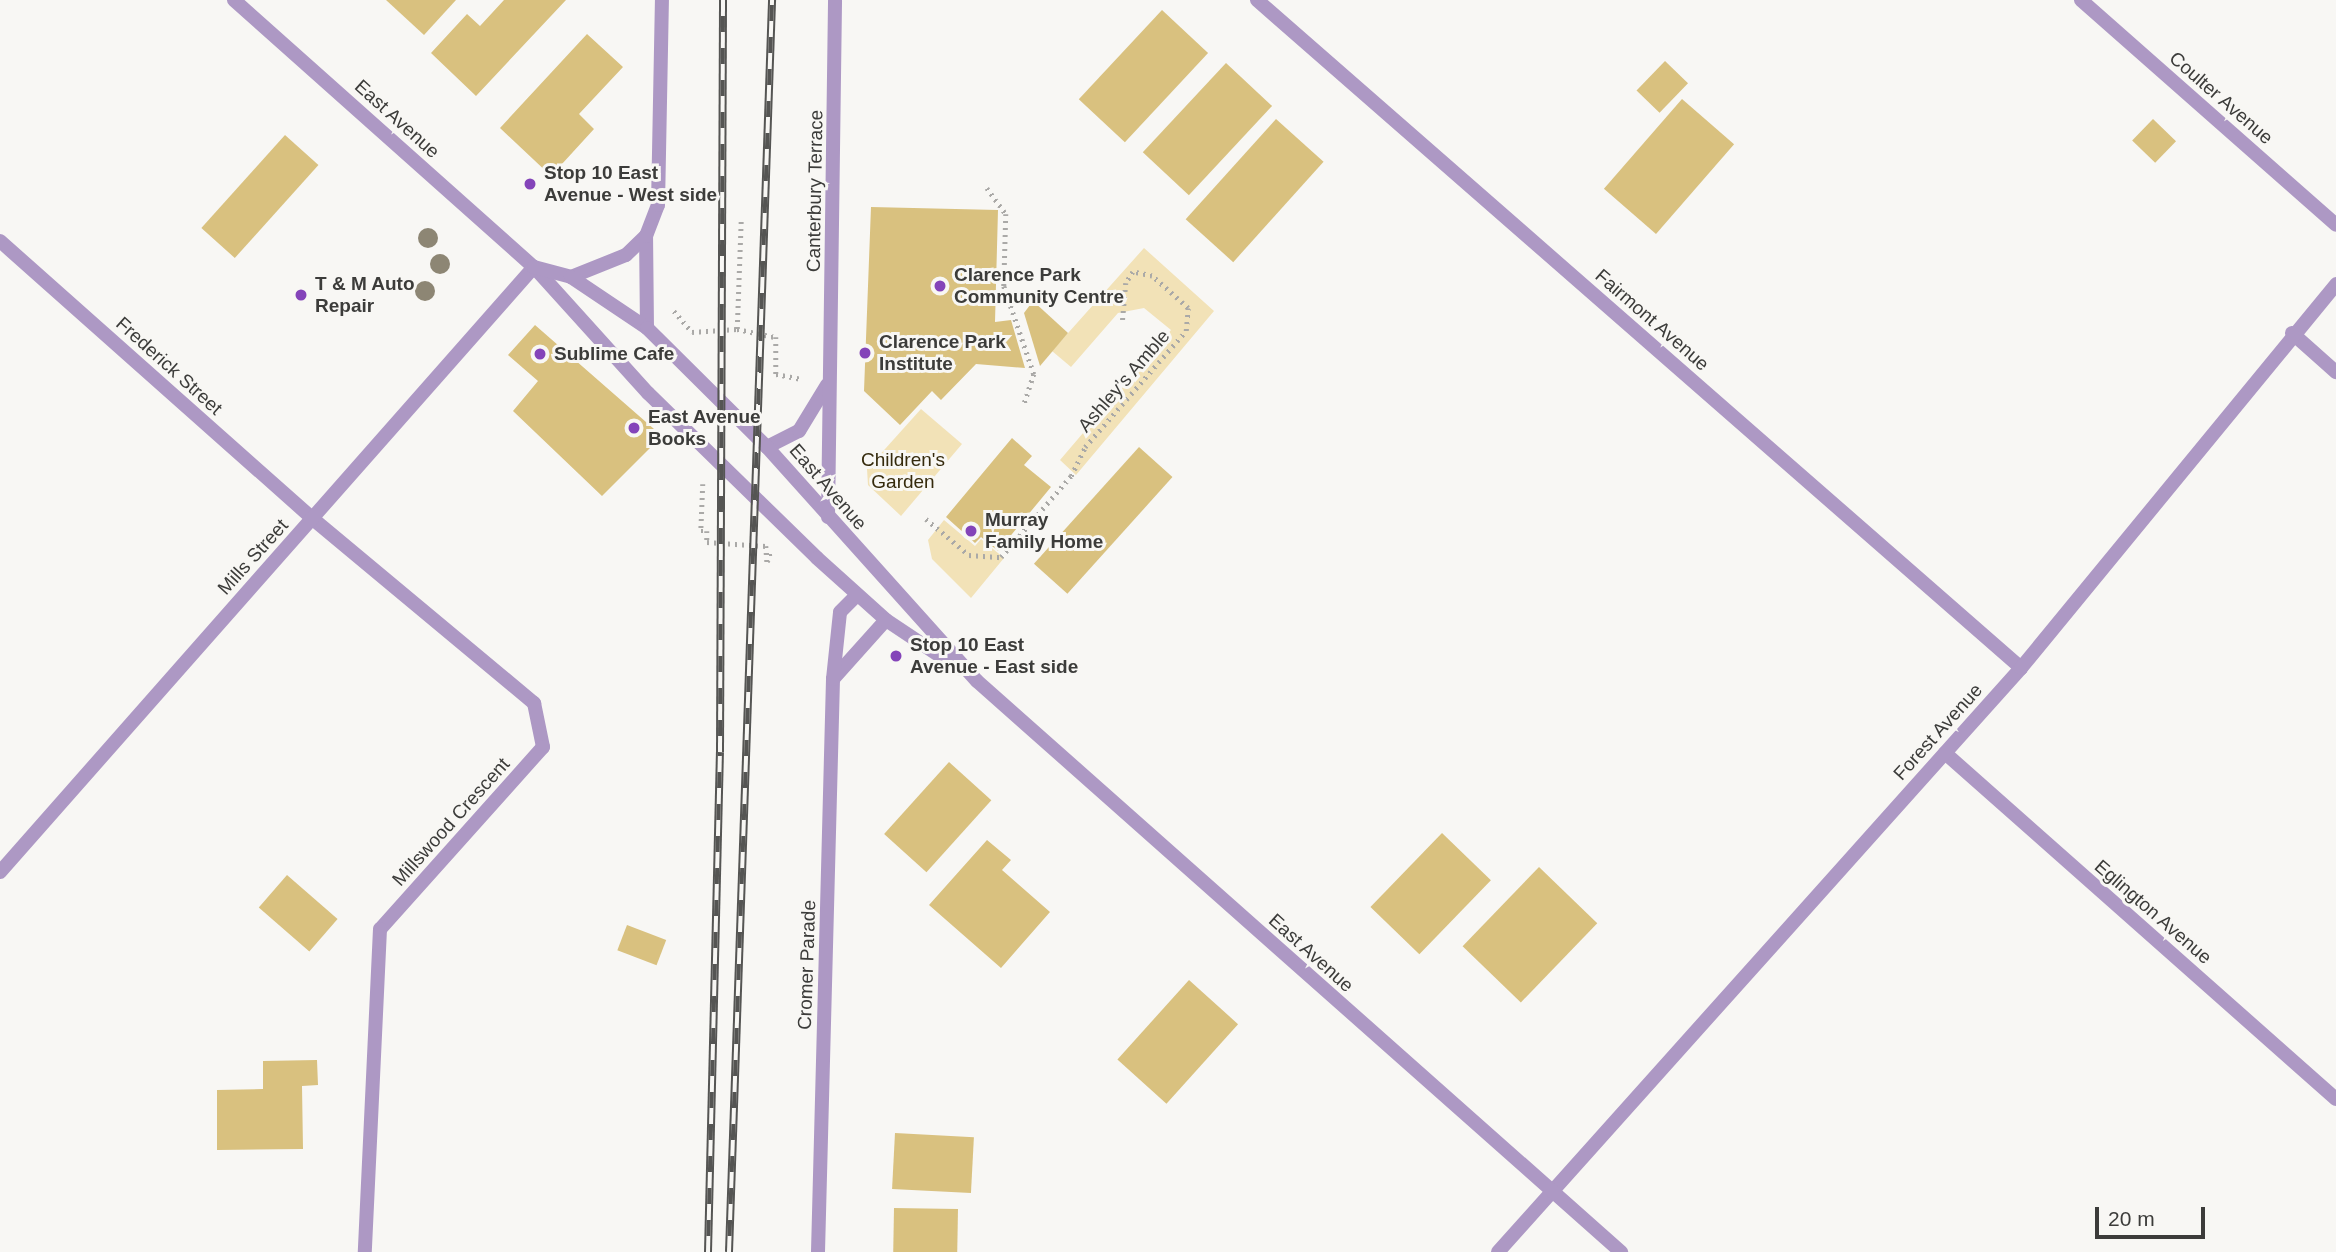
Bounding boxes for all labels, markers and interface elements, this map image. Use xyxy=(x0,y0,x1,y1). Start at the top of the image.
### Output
street label: Coulter Avenue xyxy=(2164,47,2278,149)
street label: East Avenue xyxy=(349,75,445,163)
street label: Canterbury Terrace xyxy=(802,110,828,272)
place label: Stop 10 East Avenue - West side xyxy=(544,162,717,206)
marker: Stop 10 East Avenue - West side xyxy=(522,176,538,192)
place label: Clarence Park Community Centre xyxy=(954,264,1124,308)
street label: Fairmont Avenue xyxy=(1590,264,1714,376)
place label: T & M Auto Repair xyxy=(315,273,415,317)
marker: Clarence Park Community Centre xyxy=(932,278,948,294)
marker: T & M Auto Repair xyxy=(293,287,309,303)
street label: Frederick Street xyxy=(111,312,227,420)
street label: Ashley’s Amble xyxy=(1073,325,1175,437)
place label: Clarence Park Institute xyxy=(879,331,1006,375)
place label: Sublime Cafe xyxy=(554,343,674,365)
marker: Clarence Park Institute xyxy=(857,345,873,361)
marker: Sublime Cafe xyxy=(532,346,548,362)
place label: East Avenue Books xyxy=(648,406,761,450)
marker: East Avenue Books xyxy=(626,420,642,436)
street label: East Avenue xyxy=(784,439,872,535)
park label: Children's Garden xyxy=(861,449,945,493)
place label: Murray Family Home xyxy=(985,509,1103,553)
street label: Mills Street xyxy=(213,514,293,600)
marker: Murray Family Home xyxy=(963,523,979,539)
place label: Stop 10 East Avenue - East side xyxy=(910,634,1078,678)
marker: Stop 10 East Avenue - East side xyxy=(888,648,904,664)
street label: Forest Avenue xyxy=(1888,679,1988,785)
street label: Millswood Crescent xyxy=(387,753,515,891)
street label: Eglington Avenue xyxy=(2089,855,2217,969)
street label: Cromer Parade xyxy=(793,900,821,1030)
street label: East Avenue xyxy=(1263,909,1359,997)
scale bar xyxy=(2098,1192,2208,1236)
text: 20 m xyxy=(2108,1207,2155,1230)

